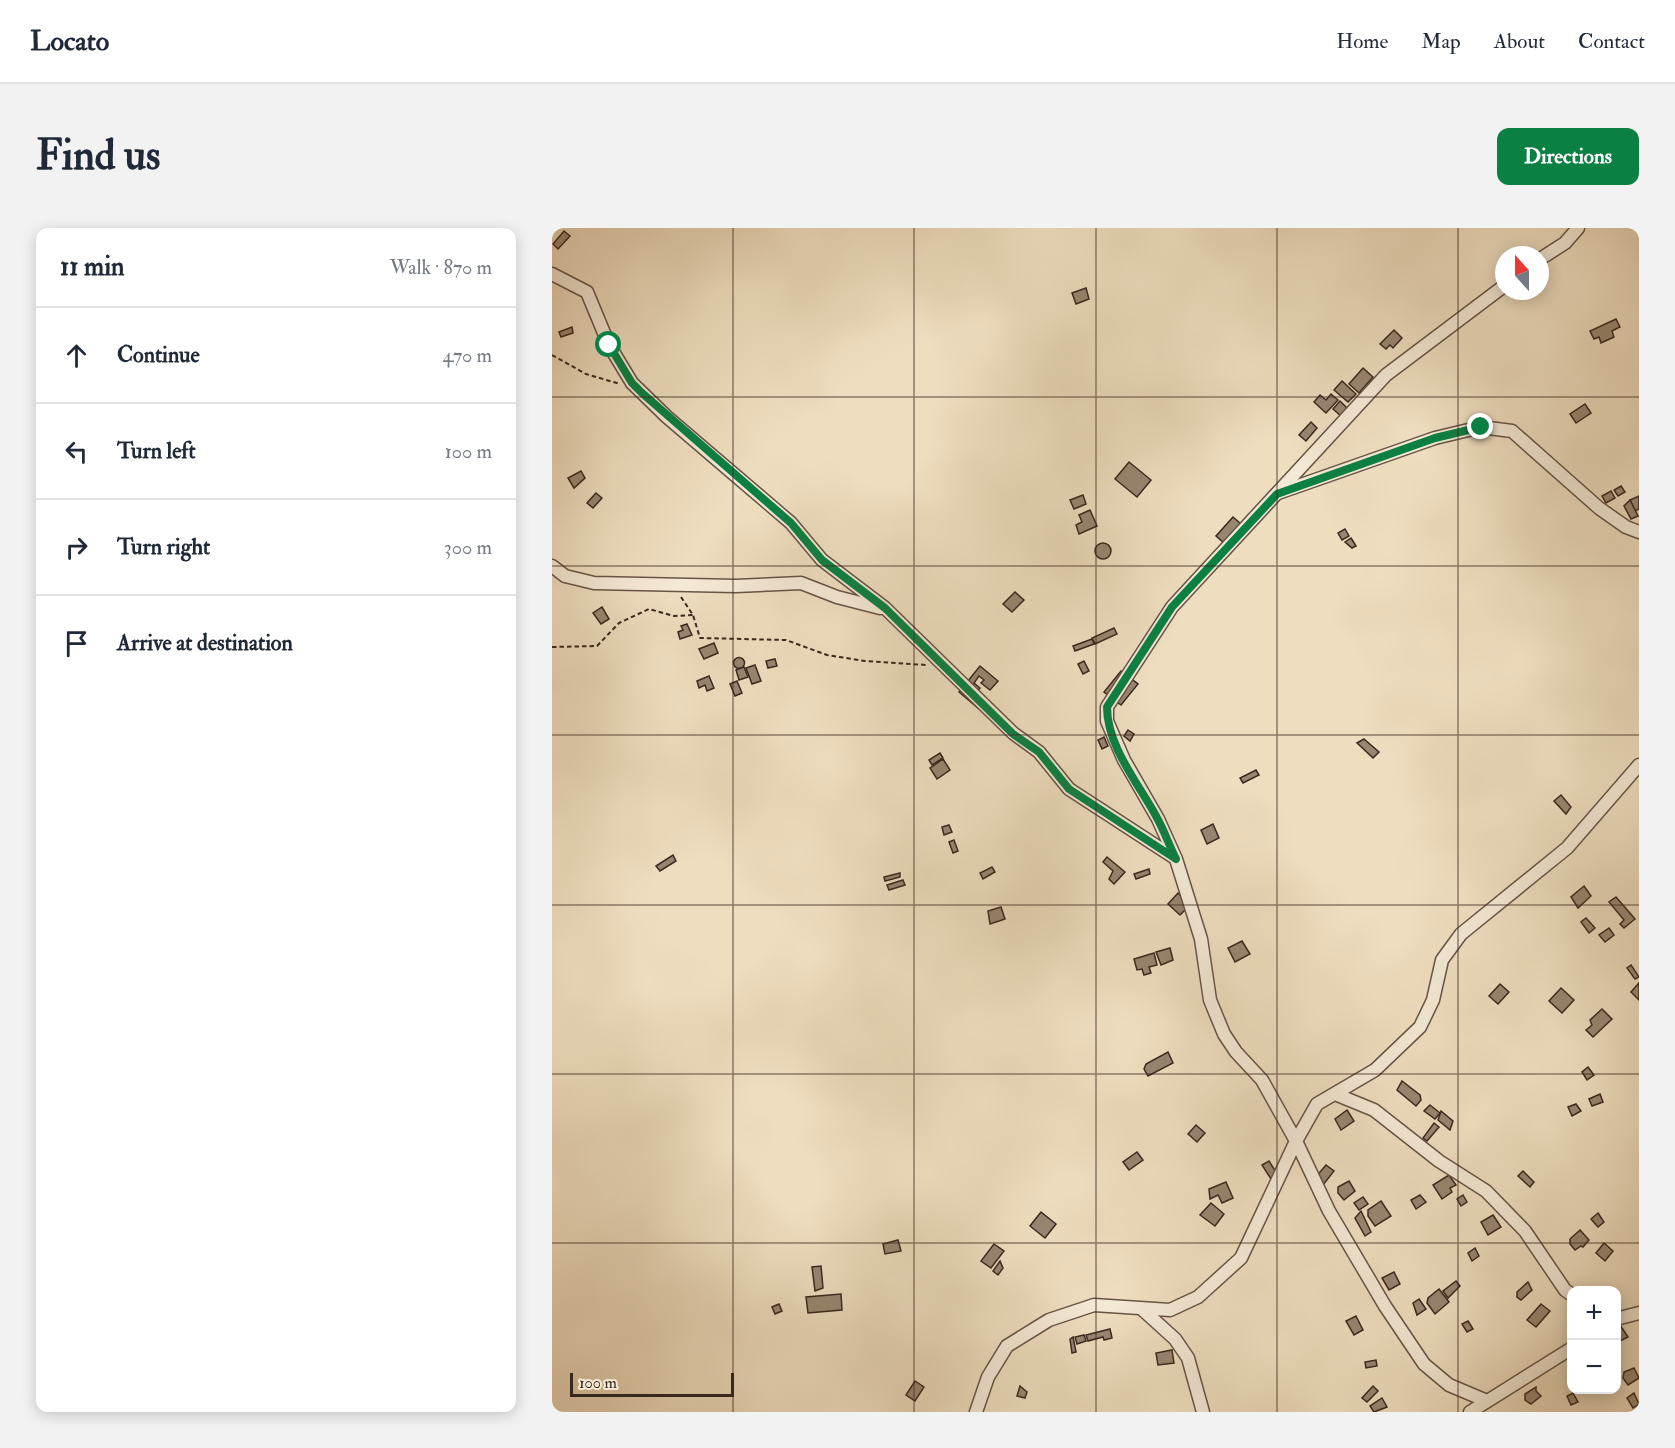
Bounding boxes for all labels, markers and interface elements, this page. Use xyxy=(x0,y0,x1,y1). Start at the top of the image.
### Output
text: Locato xyxy=(30,24,109,59)
text: Home xyxy=(1336,28,1388,55)
text: Map xyxy=(1421,28,1461,55)
text: About xyxy=(1494,28,1545,55)
text: Contact xyxy=(1578,28,1645,55)
button: Directions xyxy=(1497,128,1639,185)
text: Find us xyxy=(36,130,160,182)
north arrow xyxy=(1495,246,1549,300)
text: 11 min xyxy=(60,251,125,283)
text: Walk · 870 m xyxy=(390,255,492,280)
route start xyxy=(595,331,621,357)
icon: ahead xyxy=(60,339,93,372)
text: Continue xyxy=(117,341,200,369)
text: 470 m xyxy=(443,343,492,368)
route end xyxy=(1467,413,1493,439)
icon: left xyxy=(60,435,93,468)
text: Turn left xyxy=(117,437,196,465)
text: 100 m xyxy=(445,439,492,464)
icon: right xyxy=(60,531,93,564)
text: Turn right xyxy=(117,533,210,561)
text: 300 m xyxy=(444,535,492,560)
icon: arrive xyxy=(60,627,93,660)
text: Arrive at destination xyxy=(117,629,293,657)
map controls xyxy=(1567,1286,1621,1394)
button: + xyxy=(1567,1286,1621,1340)
button: − xyxy=(1567,1340,1621,1394)
scale bar xyxy=(570,1370,734,1398)
text: 100 m xyxy=(579,1373,617,1393)

